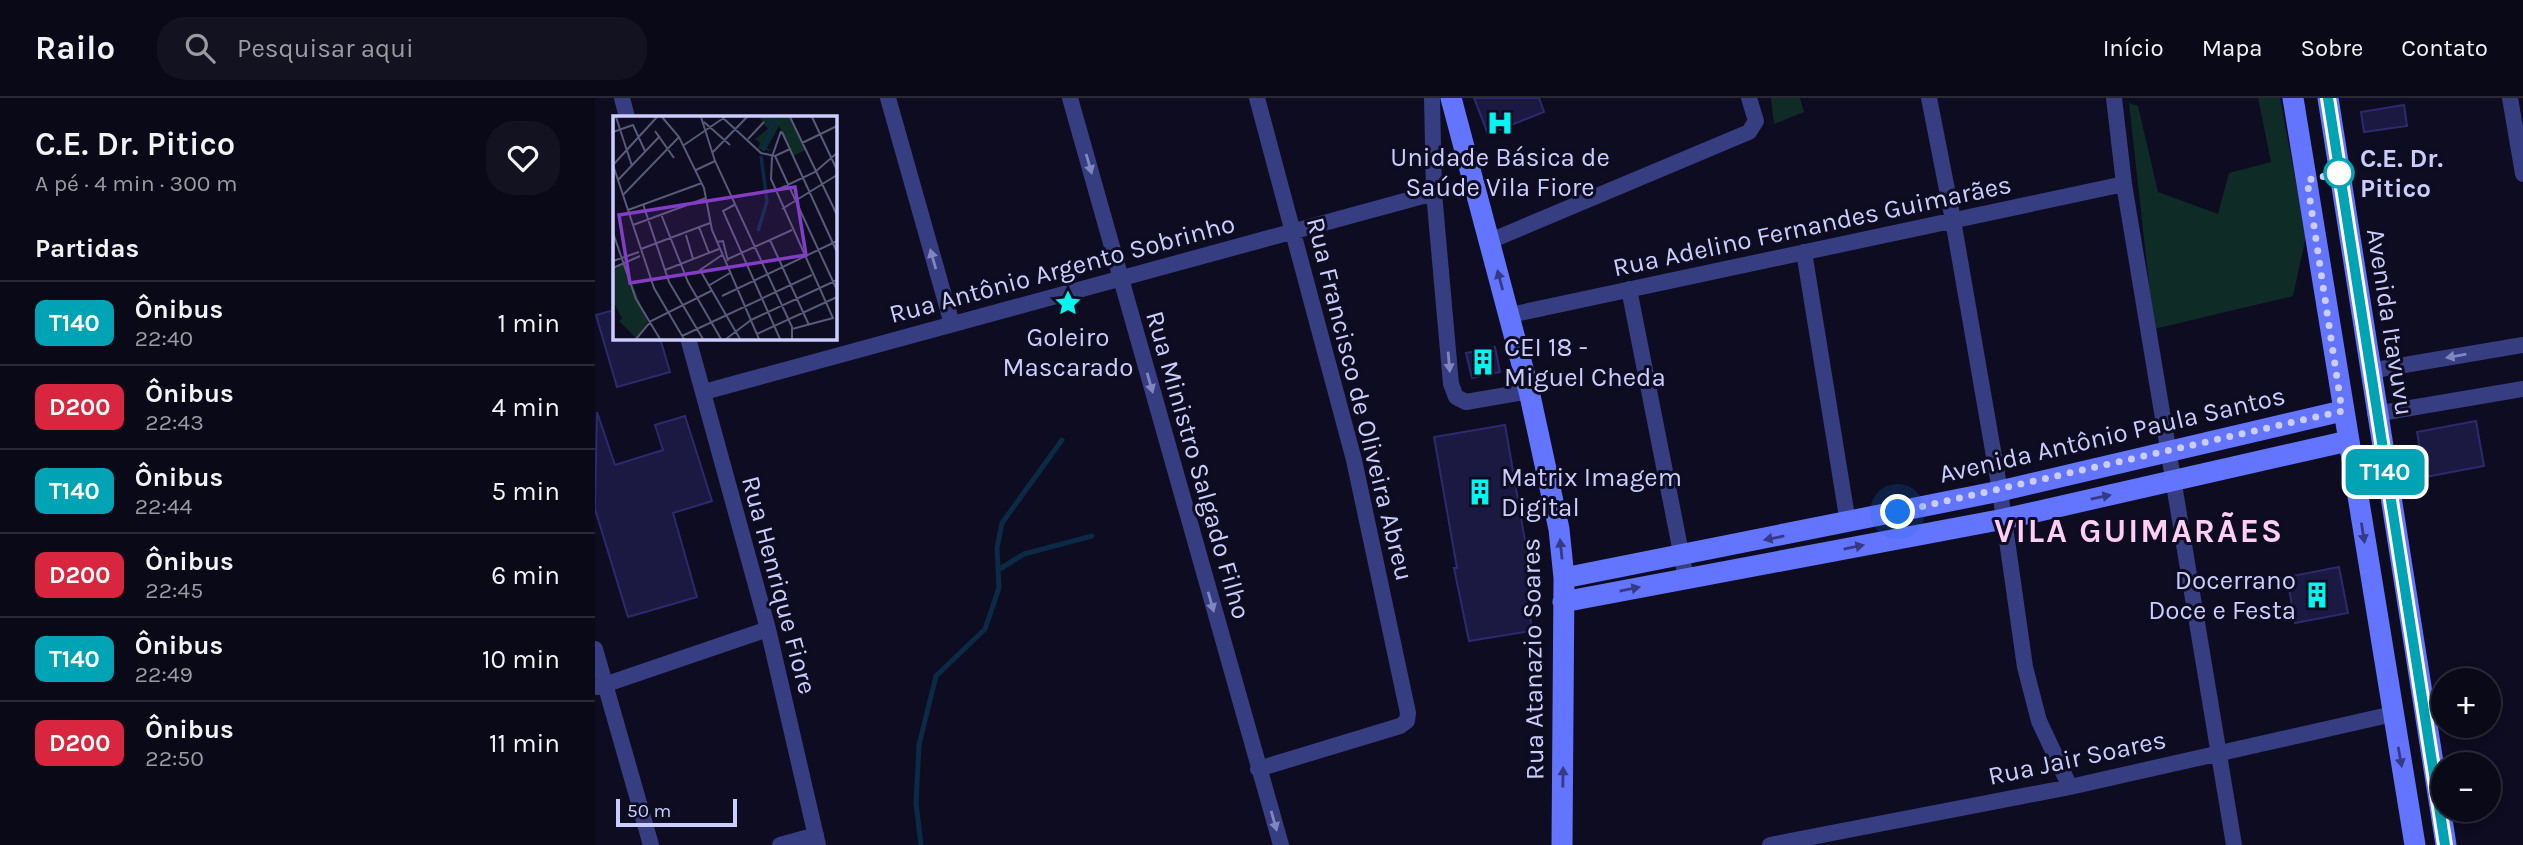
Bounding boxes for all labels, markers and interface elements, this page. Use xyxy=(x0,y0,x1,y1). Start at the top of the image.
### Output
search box xyxy=(157,17,647,80)
text: Railo xyxy=(35,29,115,67)
icon: search xyxy=(181,29,219,67)
text: Pesquisar aqui xyxy=(237,33,414,64)
text: Início xyxy=(2103,34,2164,62)
text: Mapa xyxy=(2202,34,2262,62)
text: Sobre xyxy=(2300,34,2363,62)
text: Contato xyxy=(2401,34,2488,62)
hospital icon: Unidade Básica de Saúde Vila Fiore xyxy=(1485,108,1515,138)
inset map xyxy=(613,116,837,340)
button: heart xyxy=(486,121,560,195)
text: C.E. Dr. Pitico xyxy=(35,125,235,163)
place label: Unidade Básica de Saúde Vila Fiore xyxy=(1390,142,1610,203)
place label: C.E. Dr. Pitico xyxy=(2360,143,2443,204)
one-way arrow xyxy=(1084,154,1094,175)
marker: C.E. Dr. Pitico xyxy=(2324,158,2354,188)
street label: Rua Adelino Fernandes Guimarães xyxy=(1610,169,2014,283)
text: A pé · 4 min · 300 m xyxy=(35,170,237,197)
street label: Rua Antônio Argento Sobrinho xyxy=(886,208,1238,330)
street label: Rua Francisco de Oliveira Abreu xyxy=(1300,214,1420,584)
street label: Avenida Itavuvu xyxy=(2360,226,2420,418)
text: Partidas xyxy=(35,233,139,264)
one-way arrow xyxy=(927,247,938,269)
one-way arrow xyxy=(1494,269,1505,291)
place icon: Goleiro Mascarado xyxy=(1053,288,1083,318)
text: Ônibus xyxy=(135,294,223,325)
street label: Rua Ministro Salgado Filho xyxy=(1139,307,1257,623)
text: 1 min xyxy=(497,308,560,339)
text: T140 xyxy=(49,309,100,337)
place label: Goleiro Mascarado xyxy=(1002,322,1134,383)
text: 22:40 xyxy=(135,325,193,352)
place label: CEI 18 - Miguel Cheda xyxy=(1504,332,1666,393)
building icon: CEI 18 - Miguel Cheda xyxy=(1468,347,1498,377)
one-way arrow xyxy=(1444,351,1455,373)
one-way arrow xyxy=(2445,351,2467,362)
one-way arrow xyxy=(1145,372,1156,394)
text: Ônibus xyxy=(145,378,234,409)
street label: Avenida Antônio Paula Santos xyxy=(1936,380,2288,490)
text: 4 min xyxy=(492,392,560,423)
text: D200 xyxy=(49,393,110,421)
text: 22:43 xyxy=(145,409,204,436)
line badge: T140 xyxy=(2336,449,2434,495)
text: T140 xyxy=(2360,458,2410,486)
text: Ônibus xyxy=(135,462,223,493)
place label: Matrix Imagem Digital xyxy=(1501,462,1682,523)
street label: Rua Henrique Fiore xyxy=(735,473,823,697)
text: 5 min xyxy=(491,476,560,507)
text: T140 xyxy=(49,477,100,505)
building icon: Matrix Imagem Digital xyxy=(1465,477,1495,507)
one-way arrow xyxy=(2090,492,2112,503)
text: 22:44 xyxy=(135,493,192,520)
your location xyxy=(1880,494,1915,529)
district label: VILA GUIMARÃES xyxy=(1994,512,2284,550)
one-way arrow xyxy=(2358,522,2369,544)
one-way arrow xyxy=(1763,532,1785,543)
street label: Rua Atanazio Soares xyxy=(1515,538,1551,780)
one-way arrow xyxy=(1556,538,1567,560)
one-way arrow xyxy=(1843,541,1865,552)
text: Ônibus xyxy=(145,546,234,577)
text: 6 min xyxy=(491,560,560,591)
text: D200 xyxy=(49,561,110,589)
place label: Docerrano Doce e Festa xyxy=(2148,565,2296,626)
text: 22:45 xyxy=(145,577,203,604)
building icon: Docerrano Doce e Festa xyxy=(2302,580,2332,610)
one-way arrow xyxy=(1619,583,1641,594)
one-way arrow xyxy=(1207,592,1217,613)
text: Ônibus xyxy=(135,630,223,661)
text: 10 min xyxy=(482,644,560,675)
text: T140 xyxy=(49,645,100,673)
text: 22:49 xyxy=(135,661,193,688)
map controls xyxy=(2431,668,2501,822)
button: + xyxy=(2431,668,2501,738)
text: Ônibus xyxy=(145,714,234,745)
street label: Rua Jair Soares xyxy=(1985,724,2169,792)
text: 11 min xyxy=(489,728,560,759)
text: D200 xyxy=(49,729,110,757)
text: 22:50 xyxy=(145,745,204,772)
one-way arrow xyxy=(2395,746,2406,768)
button: − xyxy=(2431,752,2501,822)
one-way arrow xyxy=(1558,766,1569,788)
scale bar xyxy=(616,796,737,828)
text: 50 m xyxy=(627,800,671,822)
one-way arrow xyxy=(1269,810,1279,831)

